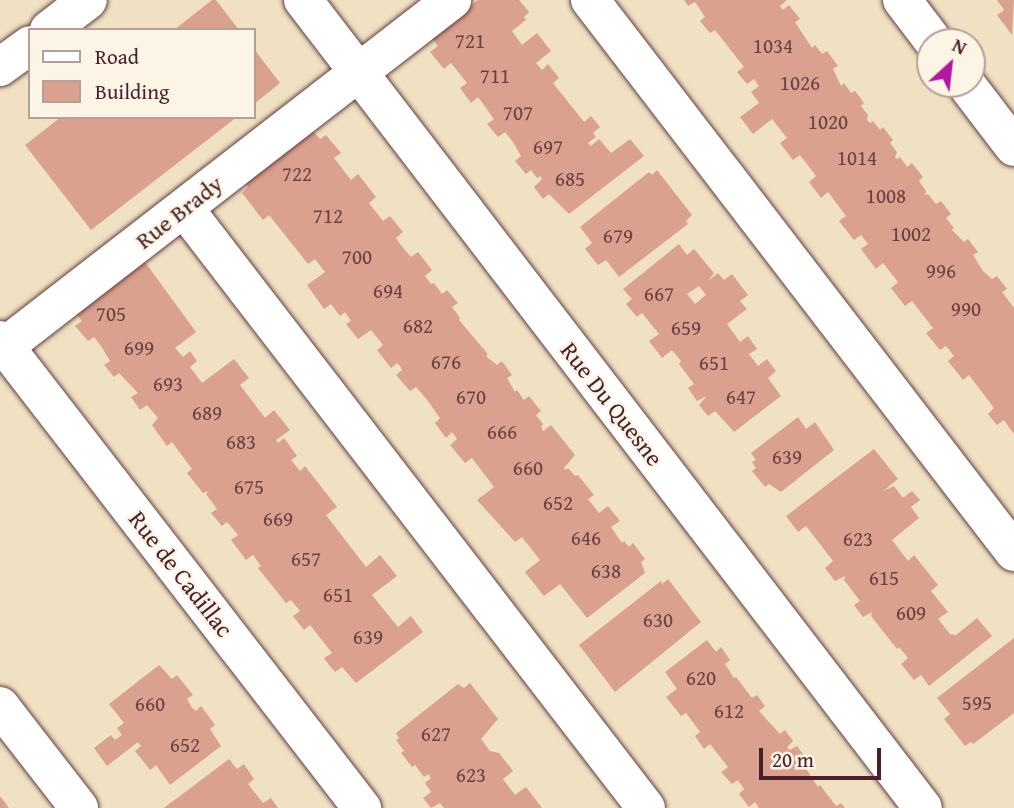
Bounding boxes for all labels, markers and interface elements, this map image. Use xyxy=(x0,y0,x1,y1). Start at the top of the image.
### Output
legend xyxy=(28,28,256,119)
house number: 721 xyxy=(455,28,485,54)
north arrow xyxy=(916,28,986,98)
text: N xyxy=(948,31,972,61)
house number: 1034 xyxy=(753,33,793,59)
text: Road xyxy=(95,41,139,72)
house number: 711 xyxy=(480,63,510,89)
house number: 1026 xyxy=(780,70,820,96)
text: Building xyxy=(95,76,169,107)
house number: 707 xyxy=(503,100,533,126)
house number: 1020 xyxy=(808,109,848,135)
house number: 697 xyxy=(533,134,563,160)
house number: 1014 xyxy=(837,145,877,171)
house number: 722 xyxy=(282,161,312,187)
house number: 685 xyxy=(555,166,585,192)
street label: Rue Brady xyxy=(130,169,228,255)
house number: 1008 xyxy=(866,183,906,209)
house number: 712 xyxy=(313,203,343,229)
house number: 1002 xyxy=(891,221,931,247)
house number: 679 xyxy=(603,223,633,249)
house number: 700 xyxy=(342,244,372,270)
house number: 996 xyxy=(926,258,956,284)
house number: 694 xyxy=(373,278,403,304)
house number: 667 xyxy=(644,281,674,307)
house number: 990 xyxy=(951,296,981,322)
house number: 705 xyxy=(96,301,126,327)
house number: 682 xyxy=(403,313,433,339)
house number: 659 xyxy=(671,315,701,341)
house number: 699 xyxy=(124,335,154,361)
street label: Rue Du Quesne xyxy=(555,336,669,472)
house number: 676 xyxy=(431,349,461,375)
house number: 651 xyxy=(699,350,729,376)
house number: 693 xyxy=(153,371,183,397)
house number: 670 xyxy=(456,384,486,410)
house number: 647 xyxy=(726,384,756,410)
house number: 689 xyxy=(192,400,222,426)
house number: 666 xyxy=(487,419,517,445)
house number: 683 xyxy=(226,429,256,455)
house number: 639 xyxy=(772,444,802,470)
house number: 660 xyxy=(513,455,543,481)
house number: 675 xyxy=(234,474,264,500)
house number: 652 xyxy=(543,490,573,516)
street label: Rue de Cadillac xyxy=(123,505,239,643)
house number: 669 xyxy=(263,506,293,532)
house number: 646 xyxy=(571,525,601,551)
house number: 623 xyxy=(843,526,873,552)
house number: 657 xyxy=(291,546,321,572)
house number: 638 xyxy=(591,558,621,584)
house number: 615 xyxy=(869,565,899,591)
house number: 651 xyxy=(323,582,353,608)
house number: 609 xyxy=(896,600,926,626)
house number: 630 xyxy=(643,607,673,633)
house number: 639 xyxy=(353,624,383,650)
house number: 620 xyxy=(686,665,716,691)
house number: 595 xyxy=(962,690,992,716)
house number: 660 xyxy=(135,691,165,717)
house number: 612 xyxy=(714,698,744,724)
house number: 627 xyxy=(421,721,451,747)
house number: 652 xyxy=(170,732,200,758)
scale bar xyxy=(762,734,884,778)
text: 20 m xyxy=(772,744,814,775)
house number: 623 xyxy=(456,762,486,788)

